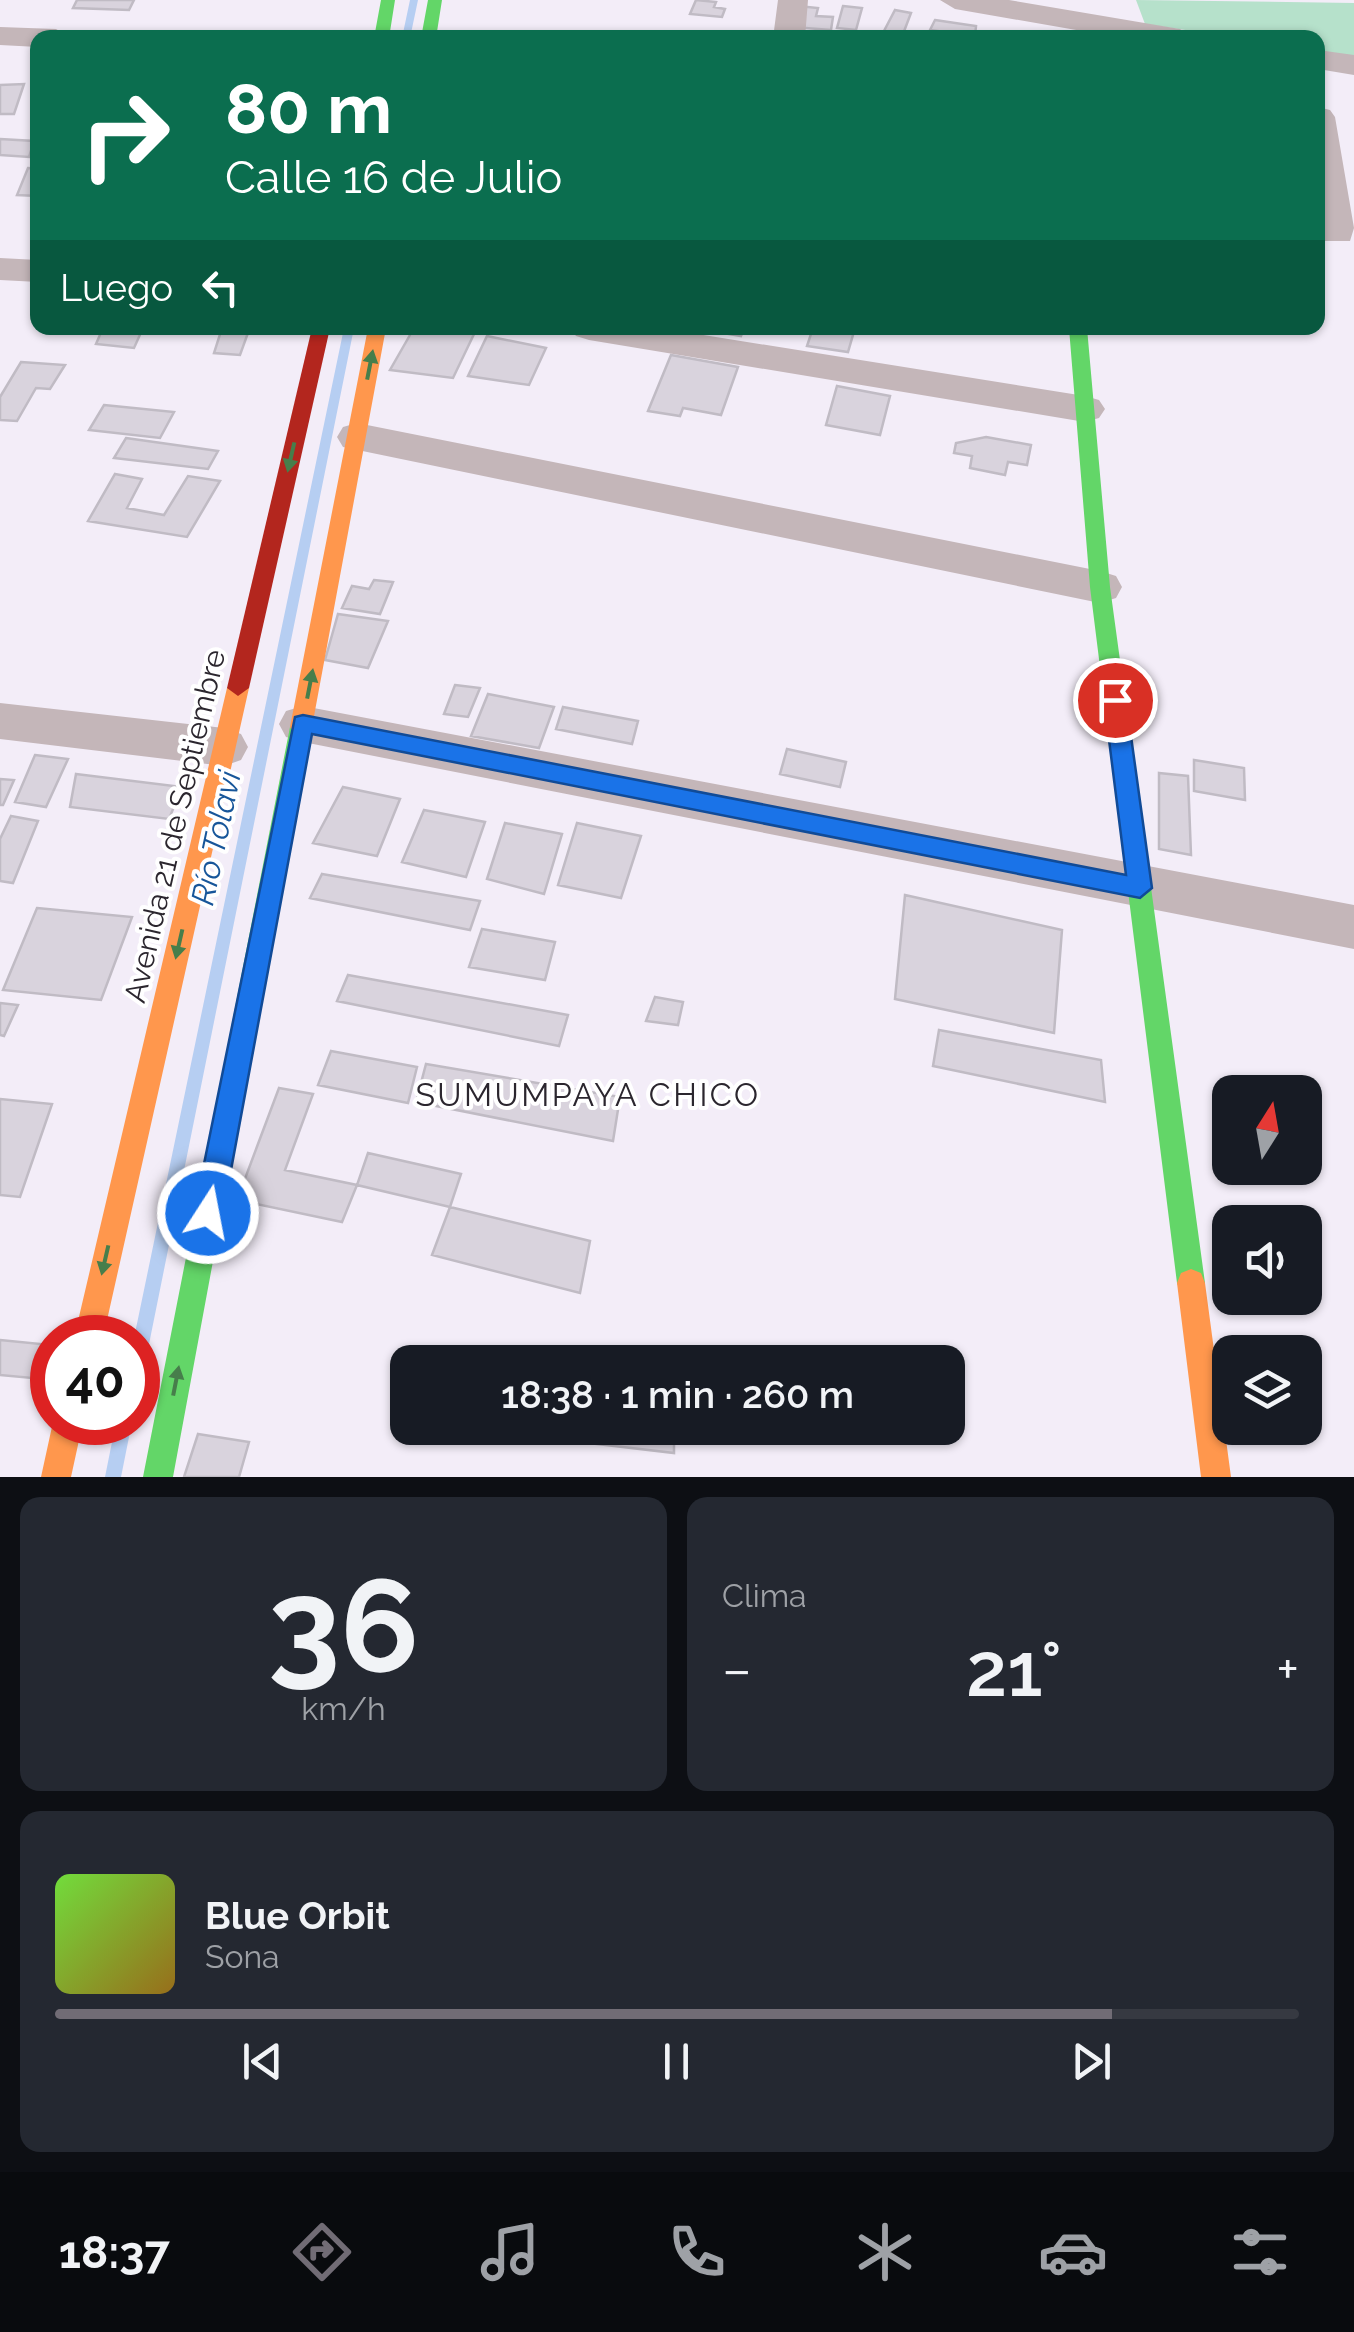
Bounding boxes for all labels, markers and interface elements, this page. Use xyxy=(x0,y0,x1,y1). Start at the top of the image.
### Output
text: 80 m xyxy=(225,67,392,149)
icon: right xyxy=(60,70,190,200)
text: Calle 16 de Julio xyxy=(225,151,562,204)
icon: left xyxy=(193,260,248,315)
text: Luego xyxy=(60,265,173,310)
one-way arrow xyxy=(363,349,379,380)
one-way arrow xyxy=(283,442,298,473)
street label: Avenida 21 de Septiembre xyxy=(117,646,232,1006)
pin xyxy=(1073,658,1158,743)
one-way arrow xyxy=(303,668,319,699)
icon: arrive xyxy=(1088,673,1143,728)
water label: Río Tolavi xyxy=(183,766,248,908)
one-way arrow xyxy=(171,929,186,960)
north arrow xyxy=(1212,1075,1322,1185)
map controls xyxy=(1212,1075,1322,1445)
district label: SUMUMPAYA CHICO xyxy=(415,1076,761,1113)
position arrow xyxy=(156,1161,260,1265)
button: sound xyxy=(1212,1205,1322,1315)
one-way arrow xyxy=(97,1245,113,1276)
speed limit sign: 40 xyxy=(30,1315,160,1445)
button: layers xyxy=(1212,1335,1322,1445)
one-way arrow xyxy=(169,1365,184,1396)
text: 18:38 · 1 min · 260 m xyxy=(501,1372,854,1417)
text: 36 xyxy=(268,1549,419,1701)
text: Clima xyxy=(722,1577,806,1614)
text: 21° xyxy=(966,1625,1062,1714)
text: − xyxy=(722,1637,752,1702)
text: + xyxy=(1276,1637,1299,1702)
text: km/h xyxy=(301,1690,386,1727)
text: Blue Orbit xyxy=(205,1893,390,1938)
text: Sona xyxy=(205,1938,280,1975)
icon: previous xyxy=(235,2034,290,2089)
icon: pause xyxy=(649,2034,704,2089)
icon: next xyxy=(1064,2034,1119,2089)
icon: directions xyxy=(287,2217,357,2287)
icon: music xyxy=(475,2217,545,2287)
icon: phone xyxy=(662,2217,732,2287)
icon: climate xyxy=(850,2217,920,2287)
icon: car xyxy=(1038,2217,1108,2287)
icon: filters xyxy=(1225,2217,1295,2287)
text: 18:37 xyxy=(59,2226,170,2279)

